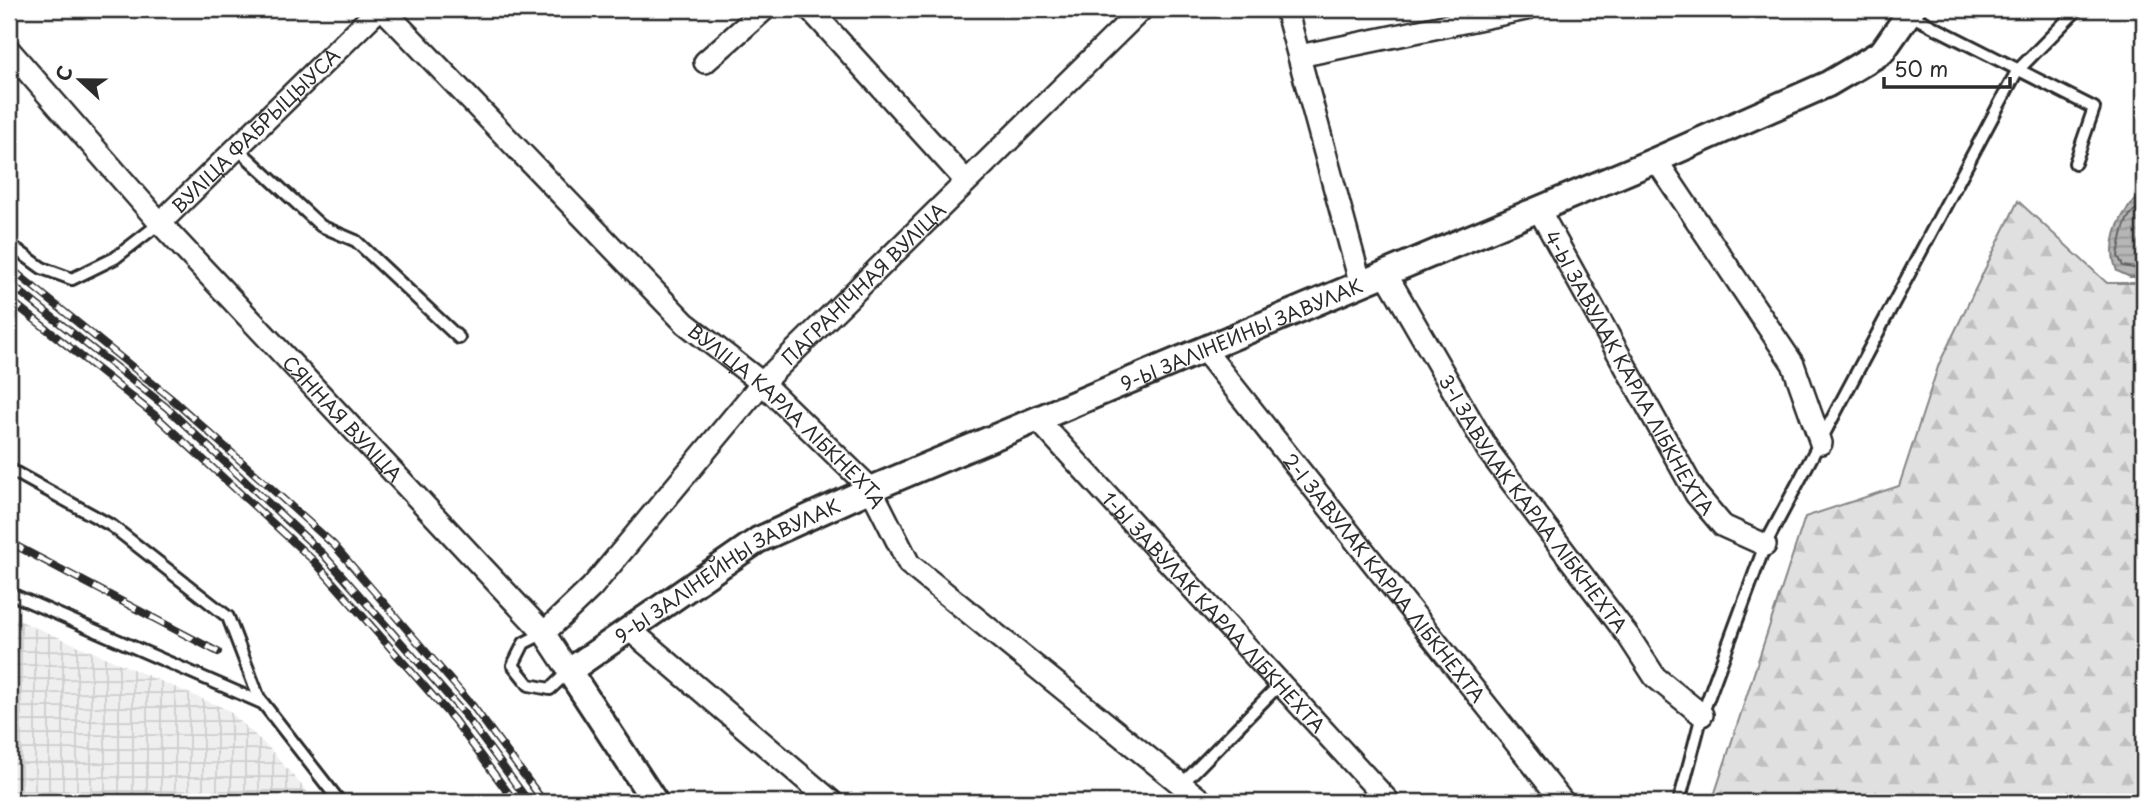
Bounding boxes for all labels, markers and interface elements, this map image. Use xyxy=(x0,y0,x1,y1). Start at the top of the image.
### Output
street label: ВУЛІЦА ФАБРЫЦЫУСА xyxy=(165,41,346,219)
north arrow xyxy=(46,46,116,116)
scale bar xyxy=(1884,46,2010,90)
text: 50 m xyxy=(1894,52,1948,84)
text: С xyxy=(48,61,79,85)
street label: ПАГРАНІЧНАЯ ВУЛІЦА xyxy=(775,196,952,371)
street label: 4-Ы ЗАВУЛАК КАРЛА ЛІБКНЕХТА xyxy=(1539,225,1721,520)
street label: 9-Ы ЗАЛІНЕЙНЫ ЗАВУЛАК xyxy=(1116,271,1367,397)
street label: ВУЛІЦА КАРЛА ЛІБКНЕХТА xyxy=(682,316,892,513)
street label: СЯННАЯ ВУЛІЦА xyxy=(277,349,409,487)
street label: 3-І ЗАВУЛАК КАРЛА ЛІБКНЕХТА xyxy=(1433,369,1635,638)
street label: 2-І ЗАВУЛАК КАРЛА ЛІБКНЕХТА xyxy=(1277,447,1492,708)
street label: 1-Ы ЗАВУЛАК КАРЛА ЛІБКНЕХТА xyxy=(1096,485,1332,738)
street label: 9-Ы ЗАЛІНЕЙНЫ ЗАВУЛАК xyxy=(609,491,844,649)

